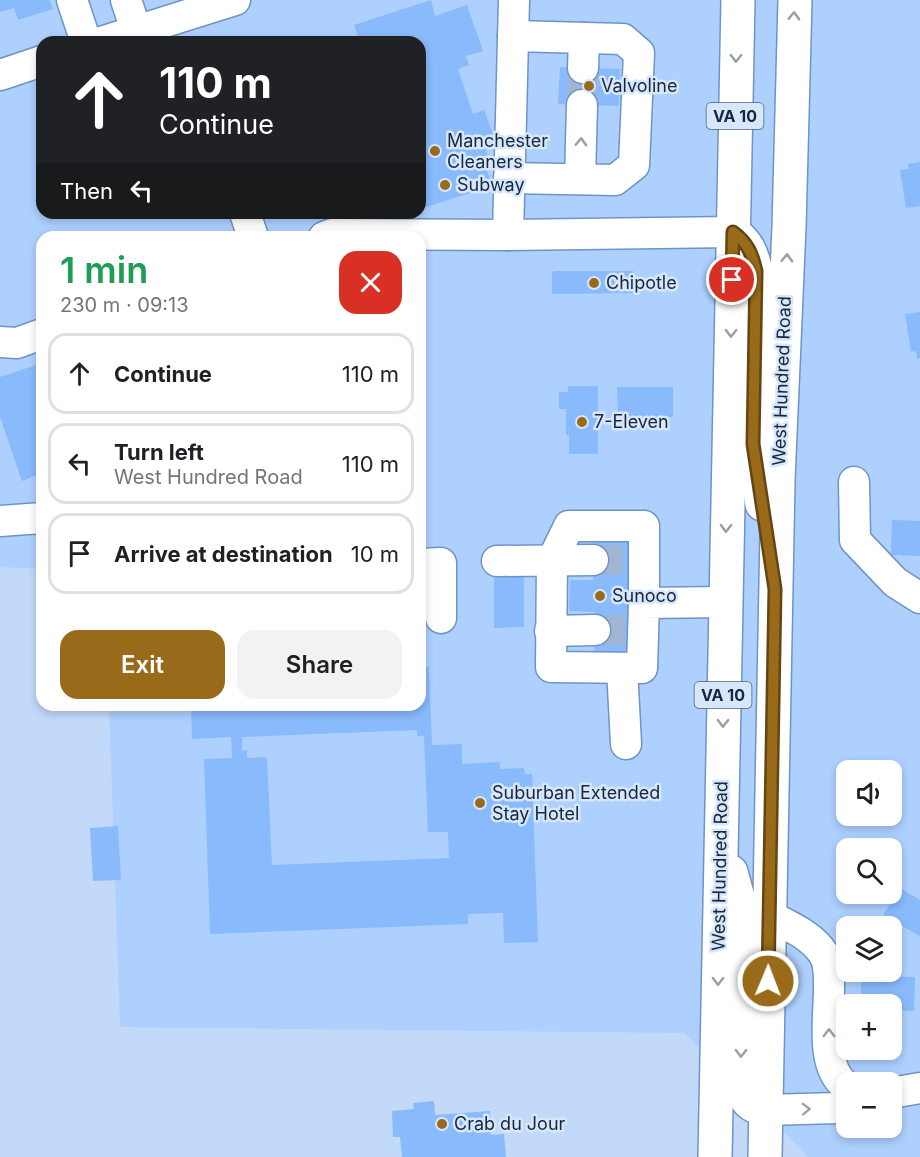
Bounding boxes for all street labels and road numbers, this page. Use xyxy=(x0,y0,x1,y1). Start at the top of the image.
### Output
road number: VA 10 xyxy=(706,103,764,129)
street label: West Hundred Road xyxy=(768,296,795,466)
road number: VA 10 xyxy=(694,682,752,708)
street label: West Hundred Road xyxy=(708,781,731,951)

